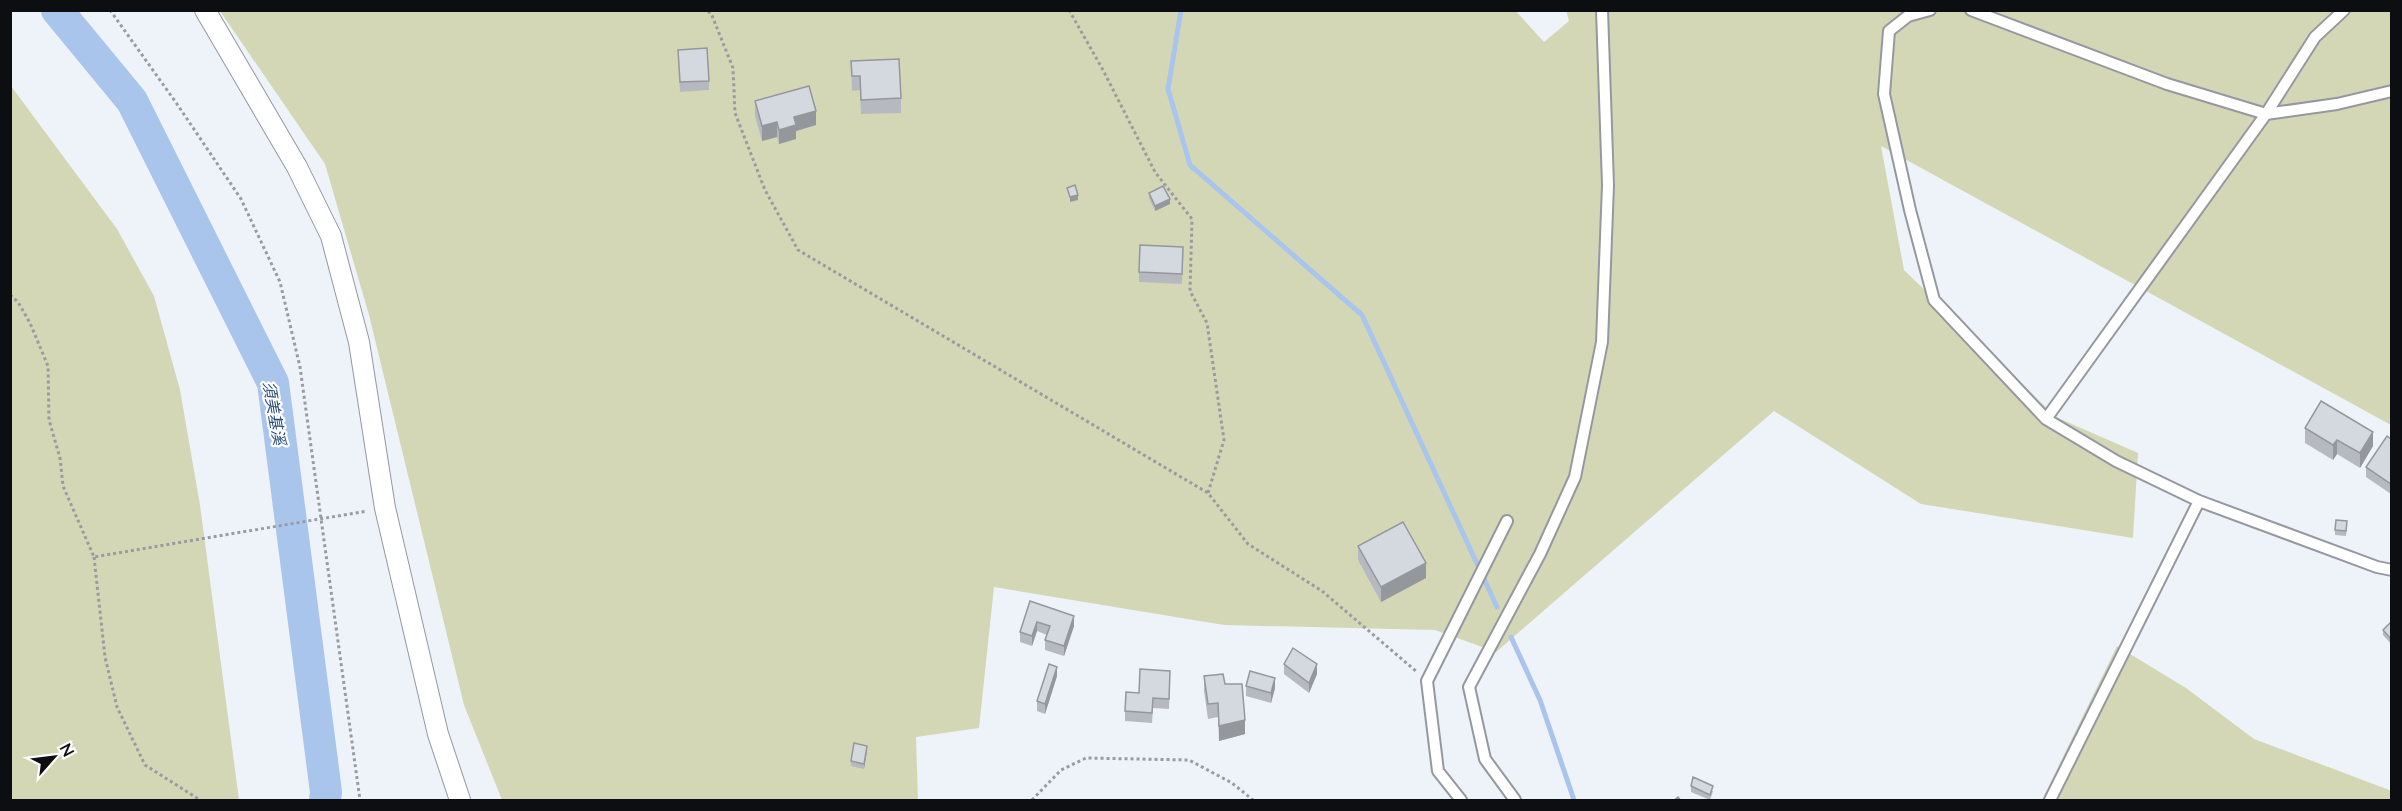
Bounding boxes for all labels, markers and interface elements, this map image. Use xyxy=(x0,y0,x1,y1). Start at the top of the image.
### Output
water label: 須美基溪 xyxy=(260,380,290,448)
north arrow xyxy=(24,727,84,787)
text: N xyxy=(56,740,79,760)

